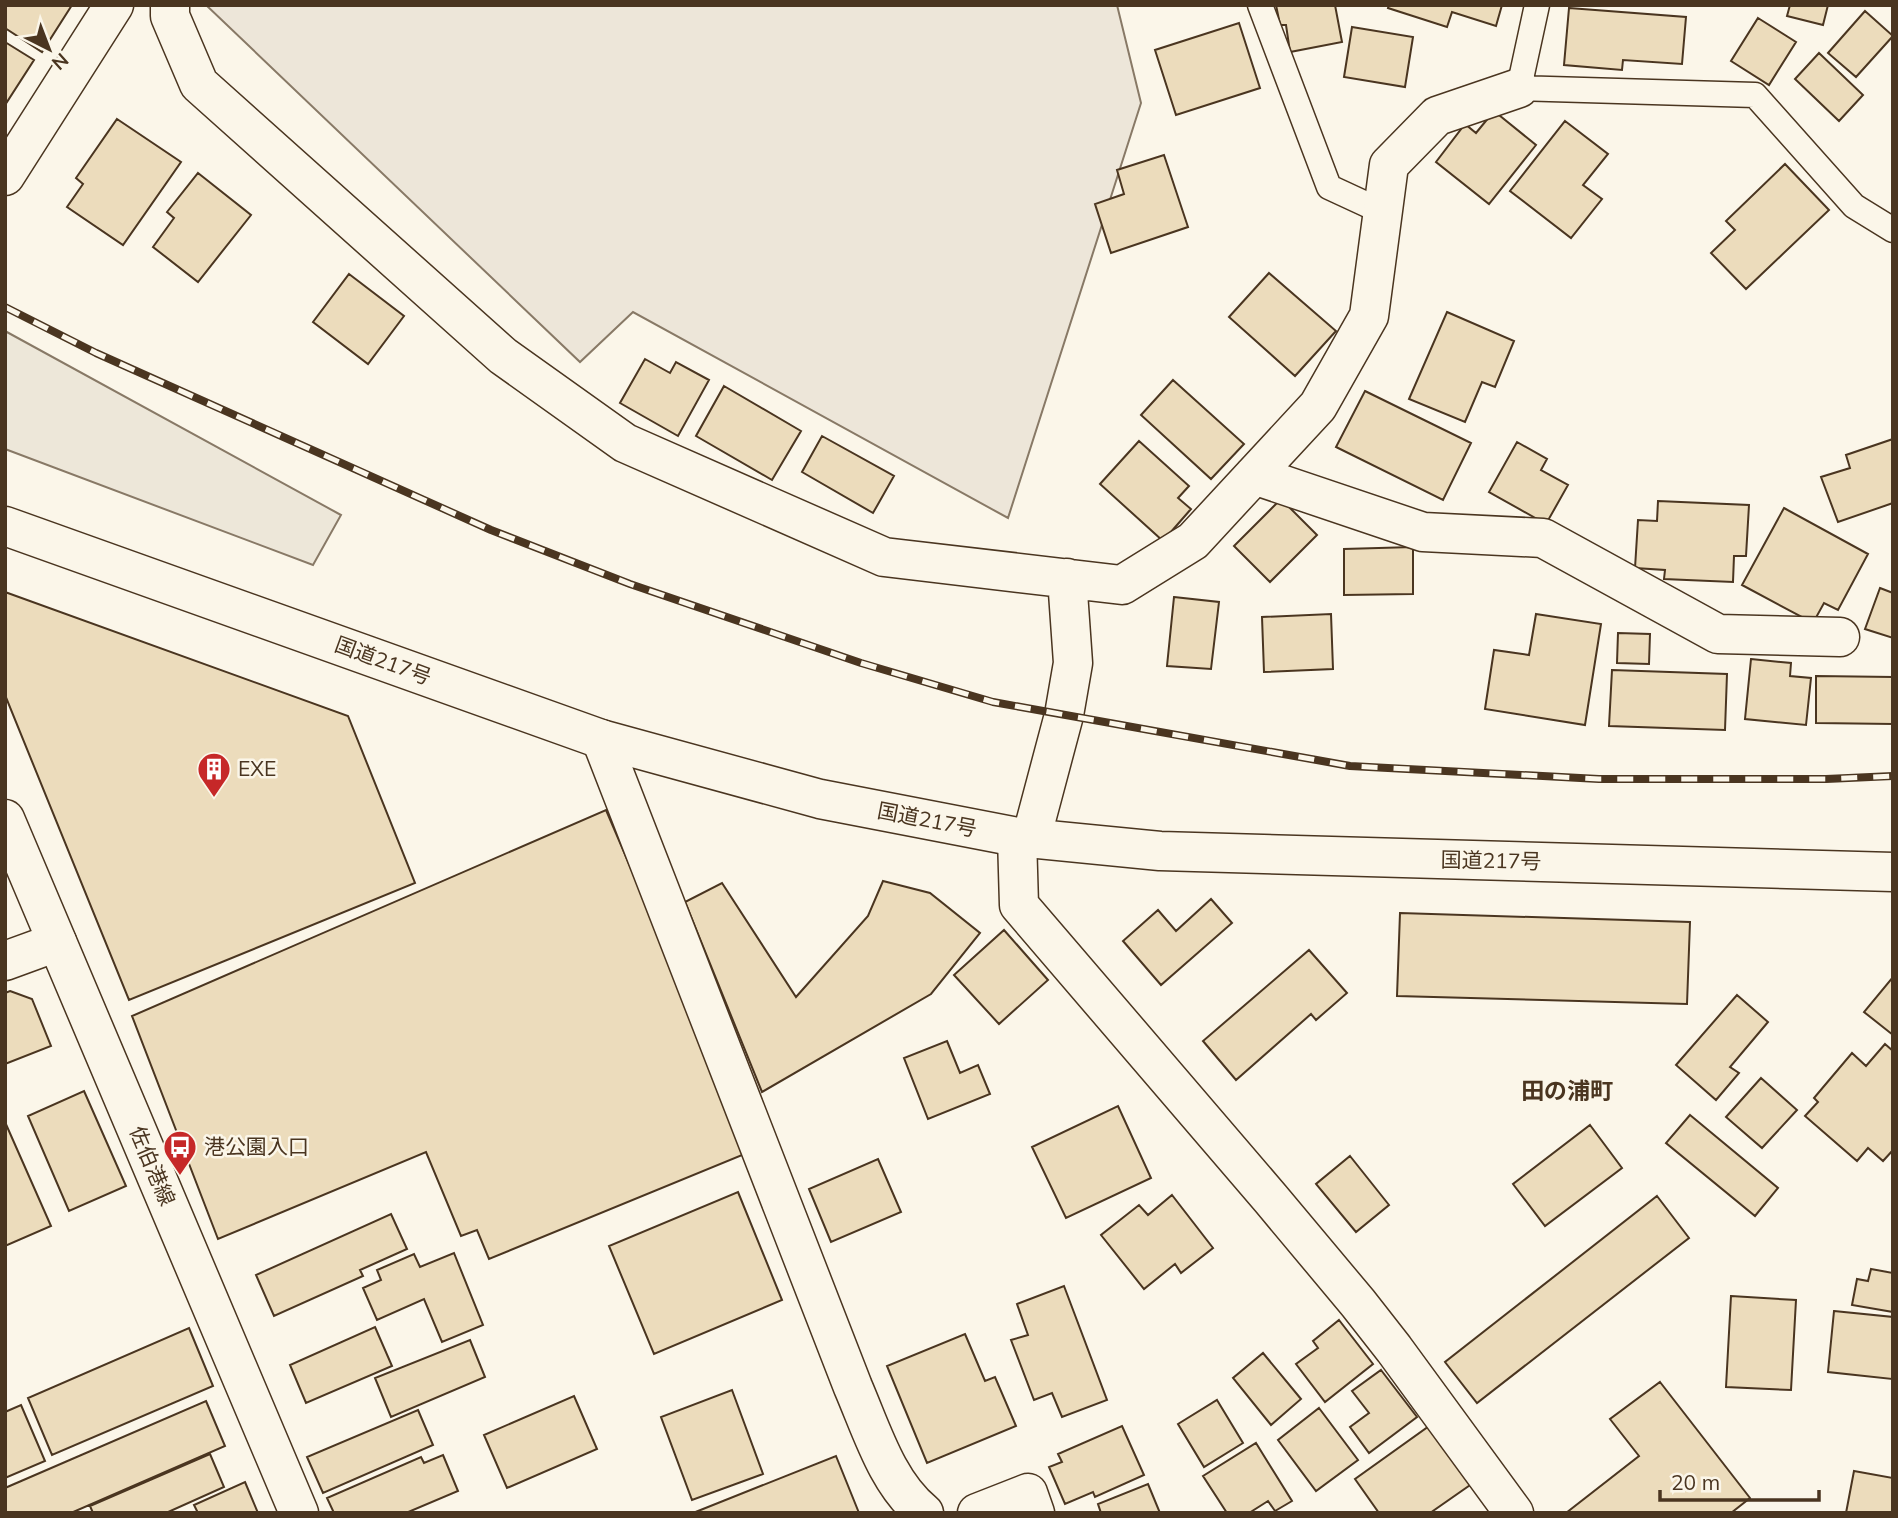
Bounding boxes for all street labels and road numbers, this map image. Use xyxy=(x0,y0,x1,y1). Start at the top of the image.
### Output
street label: 国道217号 xyxy=(332,631,435,690)
street label: 国道217号 xyxy=(875,797,979,841)
street label: 国道217号 xyxy=(1440,846,1542,874)
street label: 佐伯港線 xyxy=(125,1122,181,1209)

